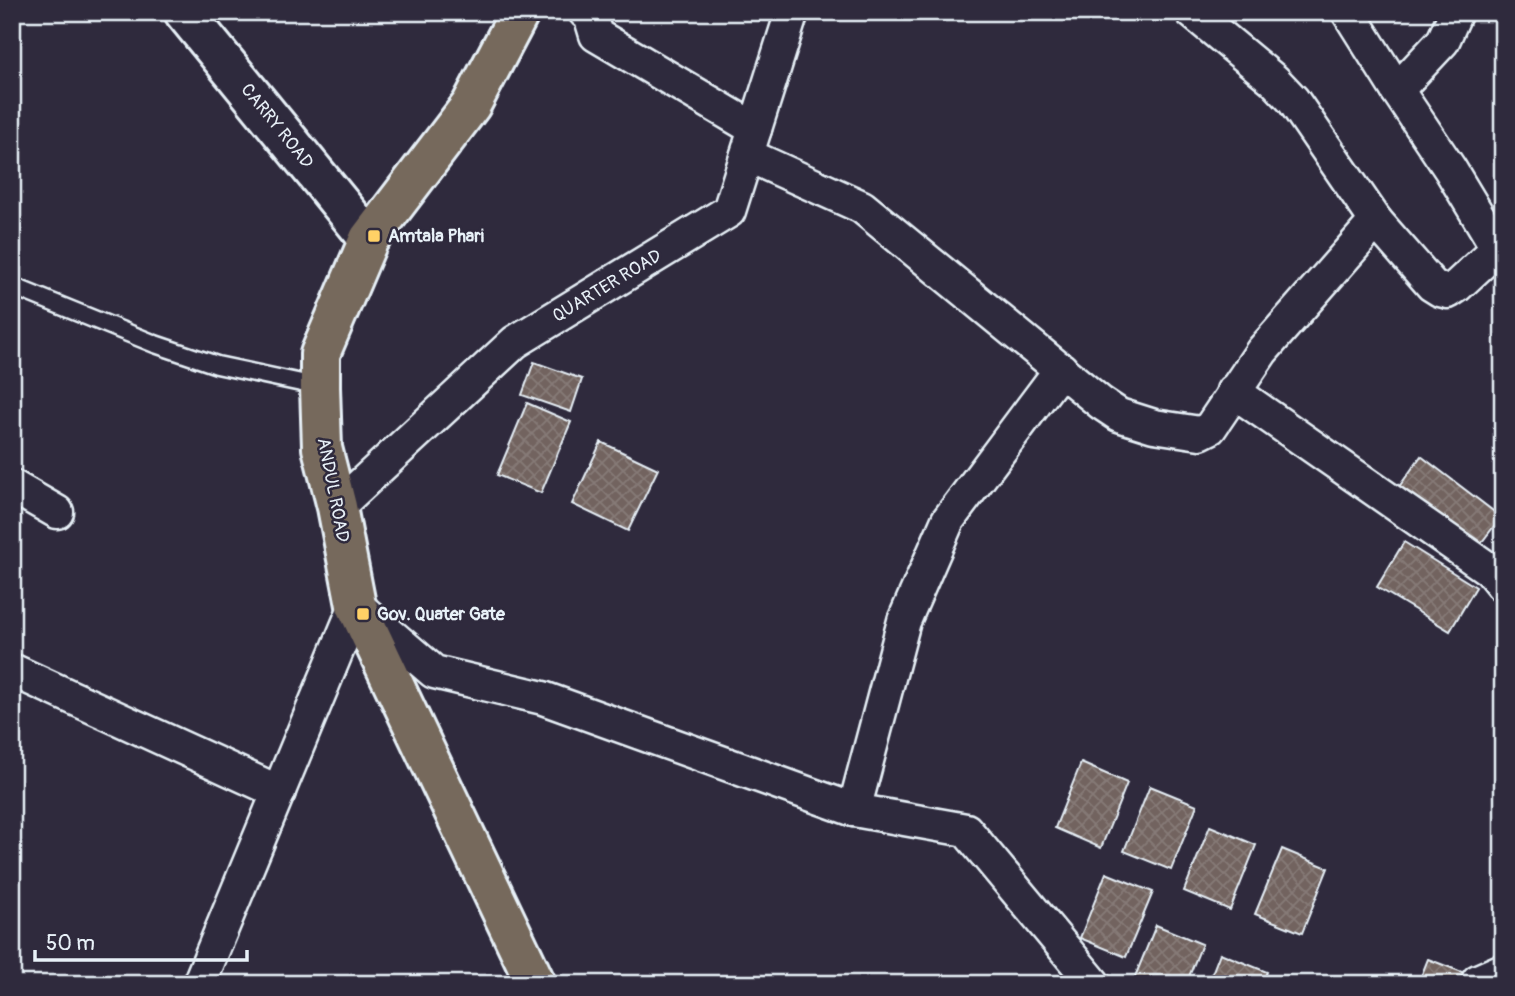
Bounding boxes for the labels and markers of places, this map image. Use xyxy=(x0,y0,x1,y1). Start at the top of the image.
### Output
place label: Amtala Phari xyxy=(388,225,484,248)
marker: Amtala Phari xyxy=(366,228,382,244)
place label: Gov. Quater Gate xyxy=(377,603,506,626)
marker: Gov. Quater Gate xyxy=(355,606,371,622)

